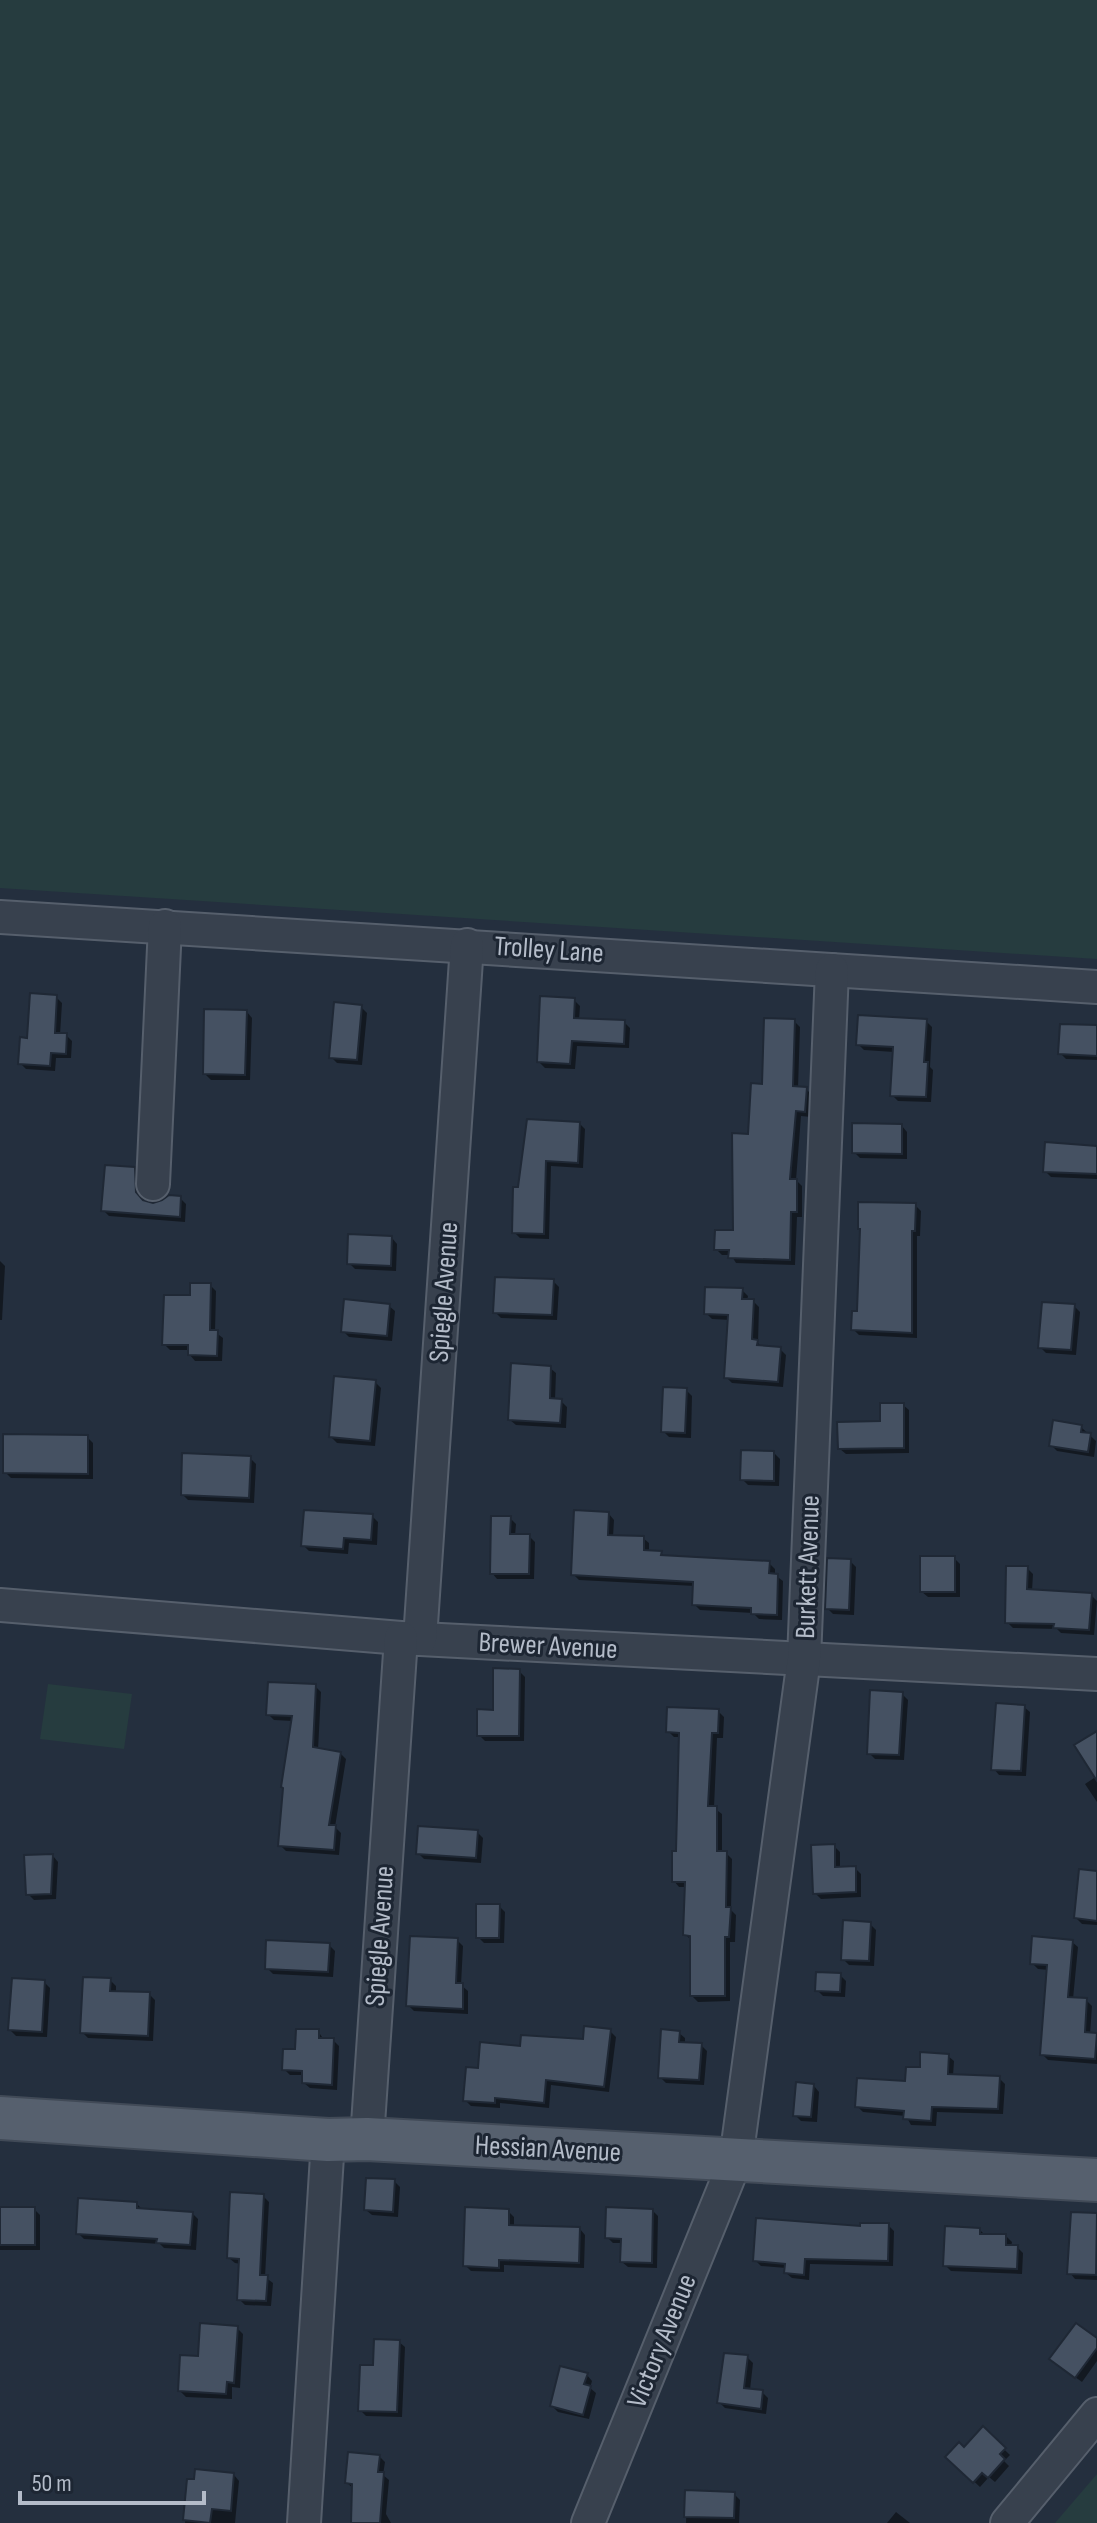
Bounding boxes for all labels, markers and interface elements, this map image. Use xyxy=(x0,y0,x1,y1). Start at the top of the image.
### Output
street label: Trolley Lane xyxy=(493,930,605,970)
street label: Spiegle Avenue xyxy=(423,1221,465,1363)
street label: Burkett Avenue xyxy=(789,1495,827,1639)
street label: Brewer Avenue xyxy=(478,1626,618,1666)
street label: Spiegle Avenue xyxy=(359,1865,401,2007)
street label: Hessian Avenue xyxy=(474,2129,622,2169)
street label: Victory Avenue xyxy=(620,2270,704,2412)
scale bar xyxy=(20,2455,204,2505)
text: 50 m xyxy=(32,2469,72,2498)

